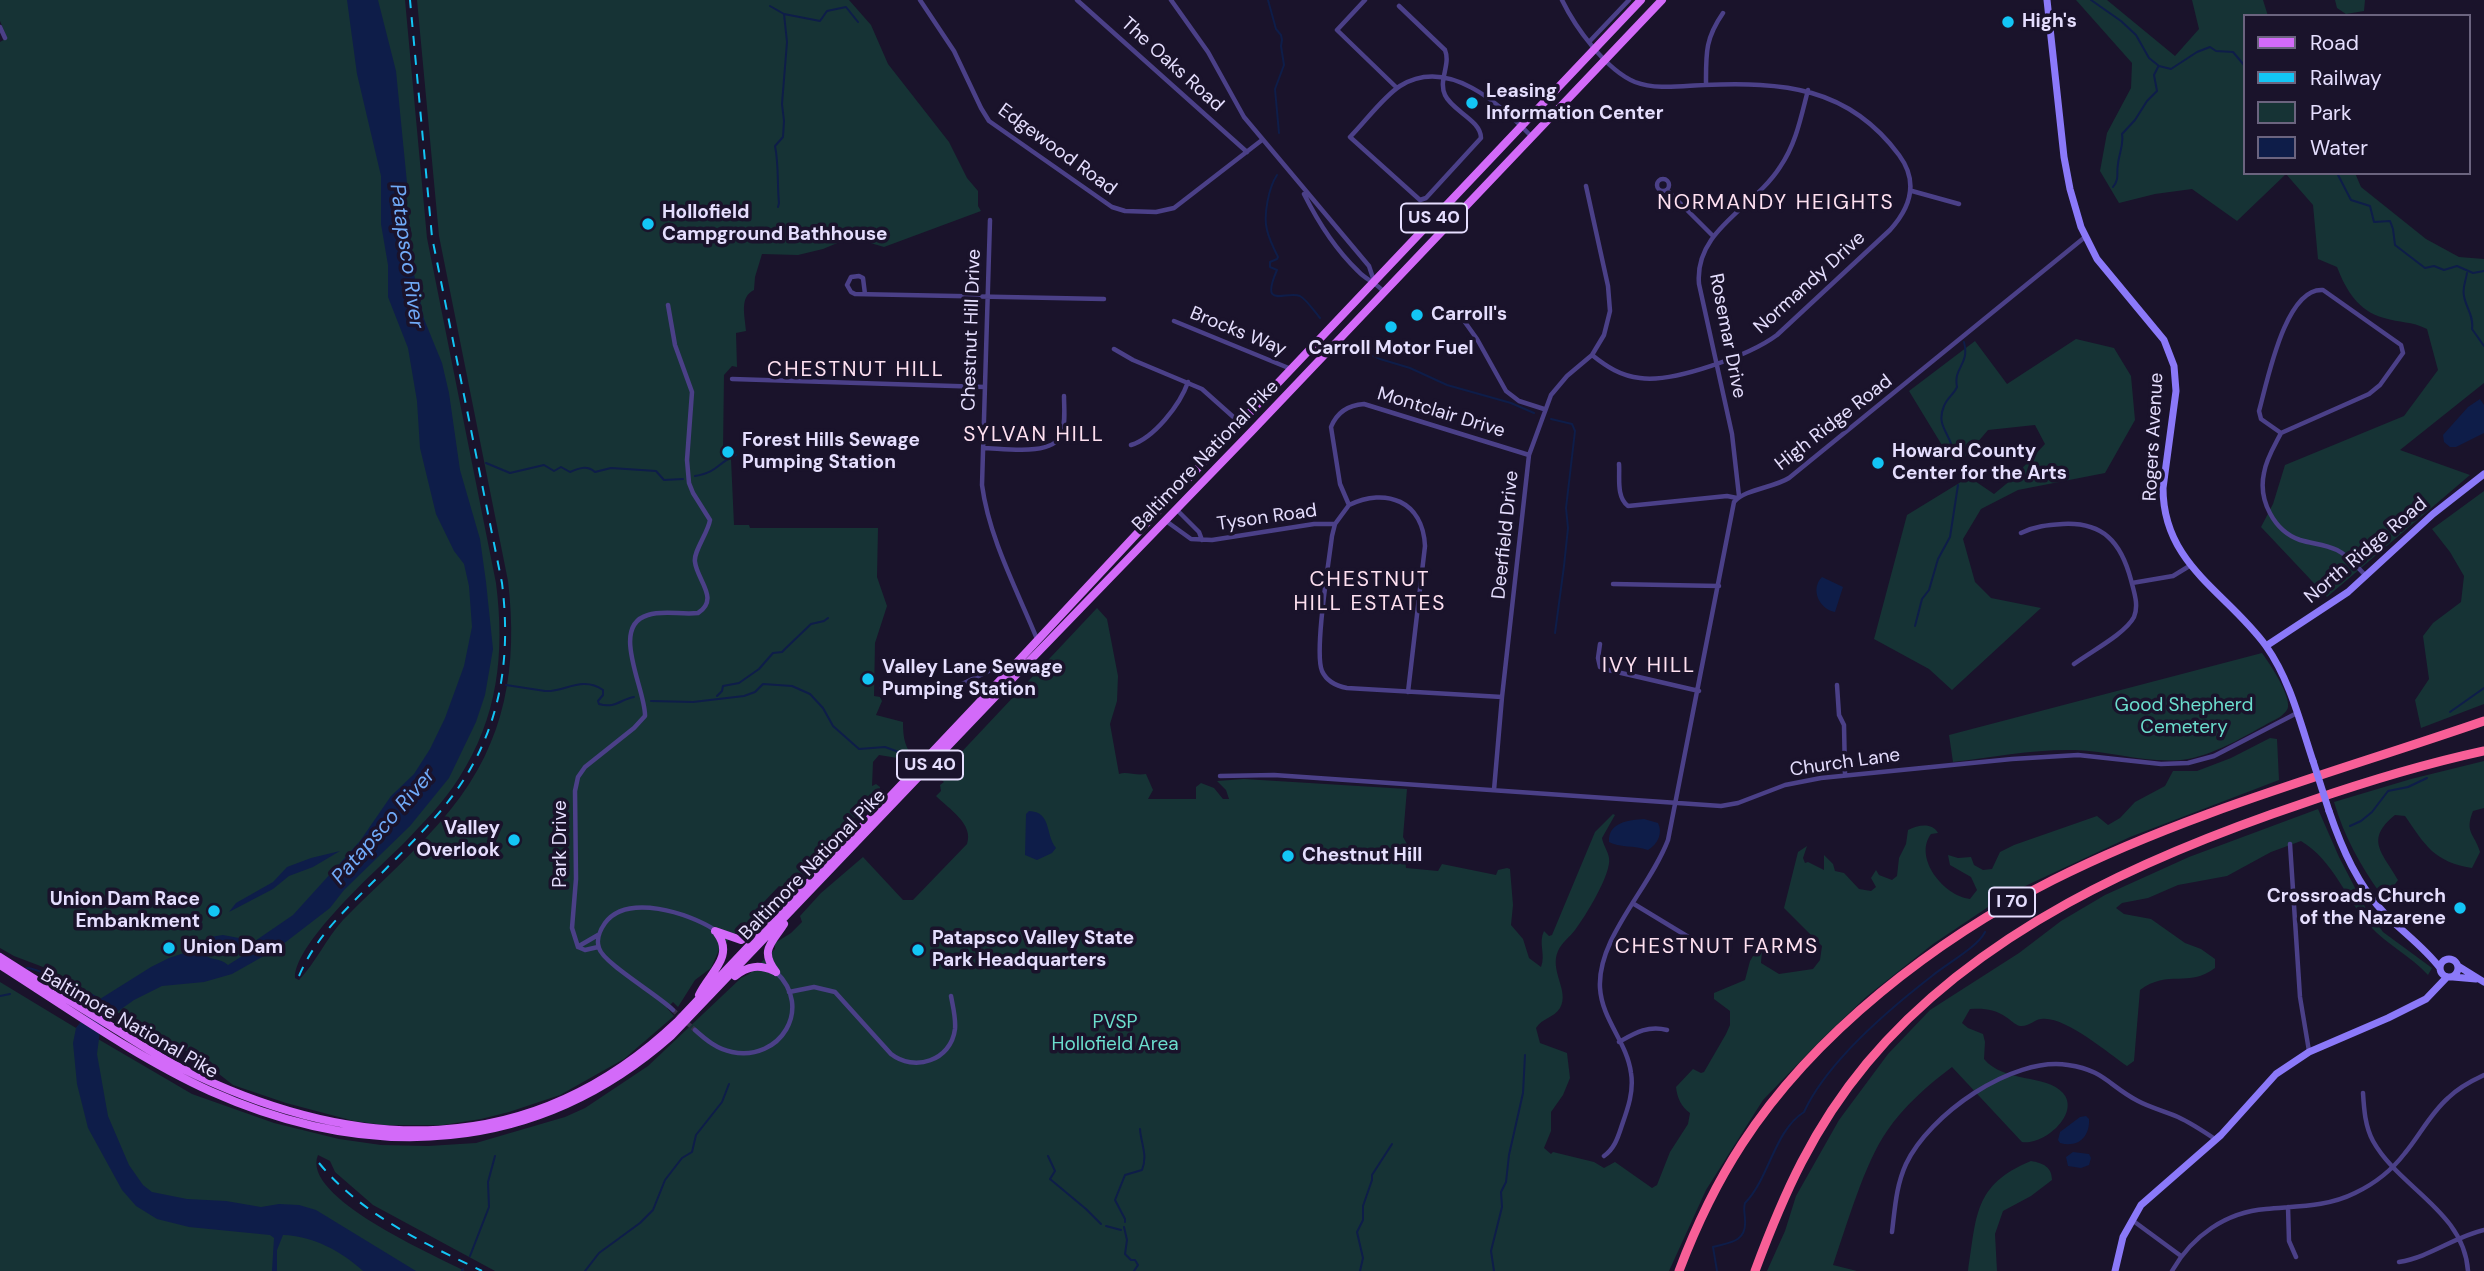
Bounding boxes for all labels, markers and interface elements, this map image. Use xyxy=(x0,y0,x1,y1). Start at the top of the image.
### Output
place label: High's xyxy=(2022,11,2077,33)
street label: The Oaks Road xyxy=(1116,13,1228,117)
marker: High's xyxy=(2000,14,2016,30)
legend xyxy=(2242,14,2470,175)
text: Road xyxy=(2310,29,2359,57)
text: Railway xyxy=(2310,64,2382,92)
place label: Leasing Information Center xyxy=(1486,81,1663,125)
marker: Leasing Information Center xyxy=(1464,95,1480,111)
street label: Edgewood Road xyxy=(993,99,1121,201)
text: Park xyxy=(2310,99,2351,127)
text: Water xyxy=(2310,134,2368,162)
water label: Patapsco River xyxy=(383,182,429,330)
district label: NORMANDY HEIGHTS xyxy=(1659,190,1893,216)
place label: Hollofield Campground Bathhouse xyxy=(662,202,887,246)
road number: US 40 xyxy=(1401,204,1467,232)
marker: Hollofield Campground Bathhouse xyxy=(640,216,656,232)
street label: Normandy Drive xyxy=(1750,227,1870,339)
street label: Chestnut Hill Drive xyxy=(958,249,986,411)
street label: Rosemar Drive xyxy=(1704,272,1750,400)
street label: Brocks Way xyxy=(1186,302,1290,362)
place label: Carroll's xyxy=(1431,304,1507,326)
marker: Carroll's xyxy=(1409,307,1425,323)
marker: Carroll Motor Fuel xyxy=(1383,319,1399,335)
place label: Carroll Motor Fuel xyxy=(1308,338,1474,360)
district label: CHESTNUT HILL xyxy=(769,357,943,383)
street label: High Ridge Road xyxy=(1771,370,1897,476)
street label: Rogers Avenue xyxy=(2139,372,2169,502)
street label: Baltimore National Pike xyxy=(1128,376,1284,536)
street label: Montclair Drive xyxy=(1374,383,1508,443)
district label: SYLVAN HILL xyxy=(965,422,1103,448)
place label: Forest Hills Sewage Pumping Station xyxy=(742,430,920,474)
place label: Howard County Center for the Arts xyxy=(1892,441,2067,485)
marker: Forest Hills Sewage Pumping Station xyxy=(720,444,736,460)
marker: Howard County Center for the Arts xyxy=(1870,455,1886,471)
street label: Deerfield Drive xyxy=(1488,469,1524,601)
street label: North Ridge Road xyxy=(2300,493,2432,609)
street label: Tyson Road xyxy=(1216,500,1318,536)
district label: CHESTNUT HILL ESTATES xyxy=(1295,567,1445,617)
district label: IVY HILL xyxy=(1603,653,1695,679)
place label: Valley Lane Sewage Pumping Station xyxy=(882,657,1063,701)
marker: Valley Lane Sewage Pumping Station xyxy=(860,671,876,687)
park label: Good Shepherd Cemetery xyxy=(2115,695,2253,739)
street label: Church Lane xyxy=(1788,744,1902,782)
road number: US 40 xyxy=(897,750,963,780)
water label: Patapsco River xyxy=(327,764,441,890)
street label: Baltimore National Pike xyxy=(735,785,891,945)
street label: Park Drive xyxy=(550,800,572,888)
place label: Valley Overlook xyxy=(416,818,500,862)
marker: Valley Overlook xyxy=(506,832,522,848)
place label: Chestnut Hill xyxy=(1302,845,1422,867)
marker: Chestnut Hill xyxy=(1280,848,1296,864)
place label: Crossroads Church of the Nazarene xyxy=(2267,886,2446,930)
road number: I 70 xyxy=(1989,888,2035,917)
place label: Union Dam Race Embankment xyxy=(50,889,200,933)
marker: Crossroads Church of the Nazarene xyxy=(2452,900,2468,916)
marker: Union Dam Race Embankment xyxy=(206,903,222,919)
place label: Patapsco Valley State Park Headquarters xyxy=(932,928,1134,972)
district label: CHESTNUT FARMS xyxy=(1617,934,1817,960)
place label: Union Dam xyxy=(183,937,283,959)
marker: Union Dam xyxy=(161,940,177,956)
marker: Patapsco Valley State Park Headquarters xyxy=(910,942,926,958)
street label: Baltimore National Pike xyxy=(36,964,222,1084)
park label: PVSP Hollofield Area xyxy=(1051,1012,1179,1056)

